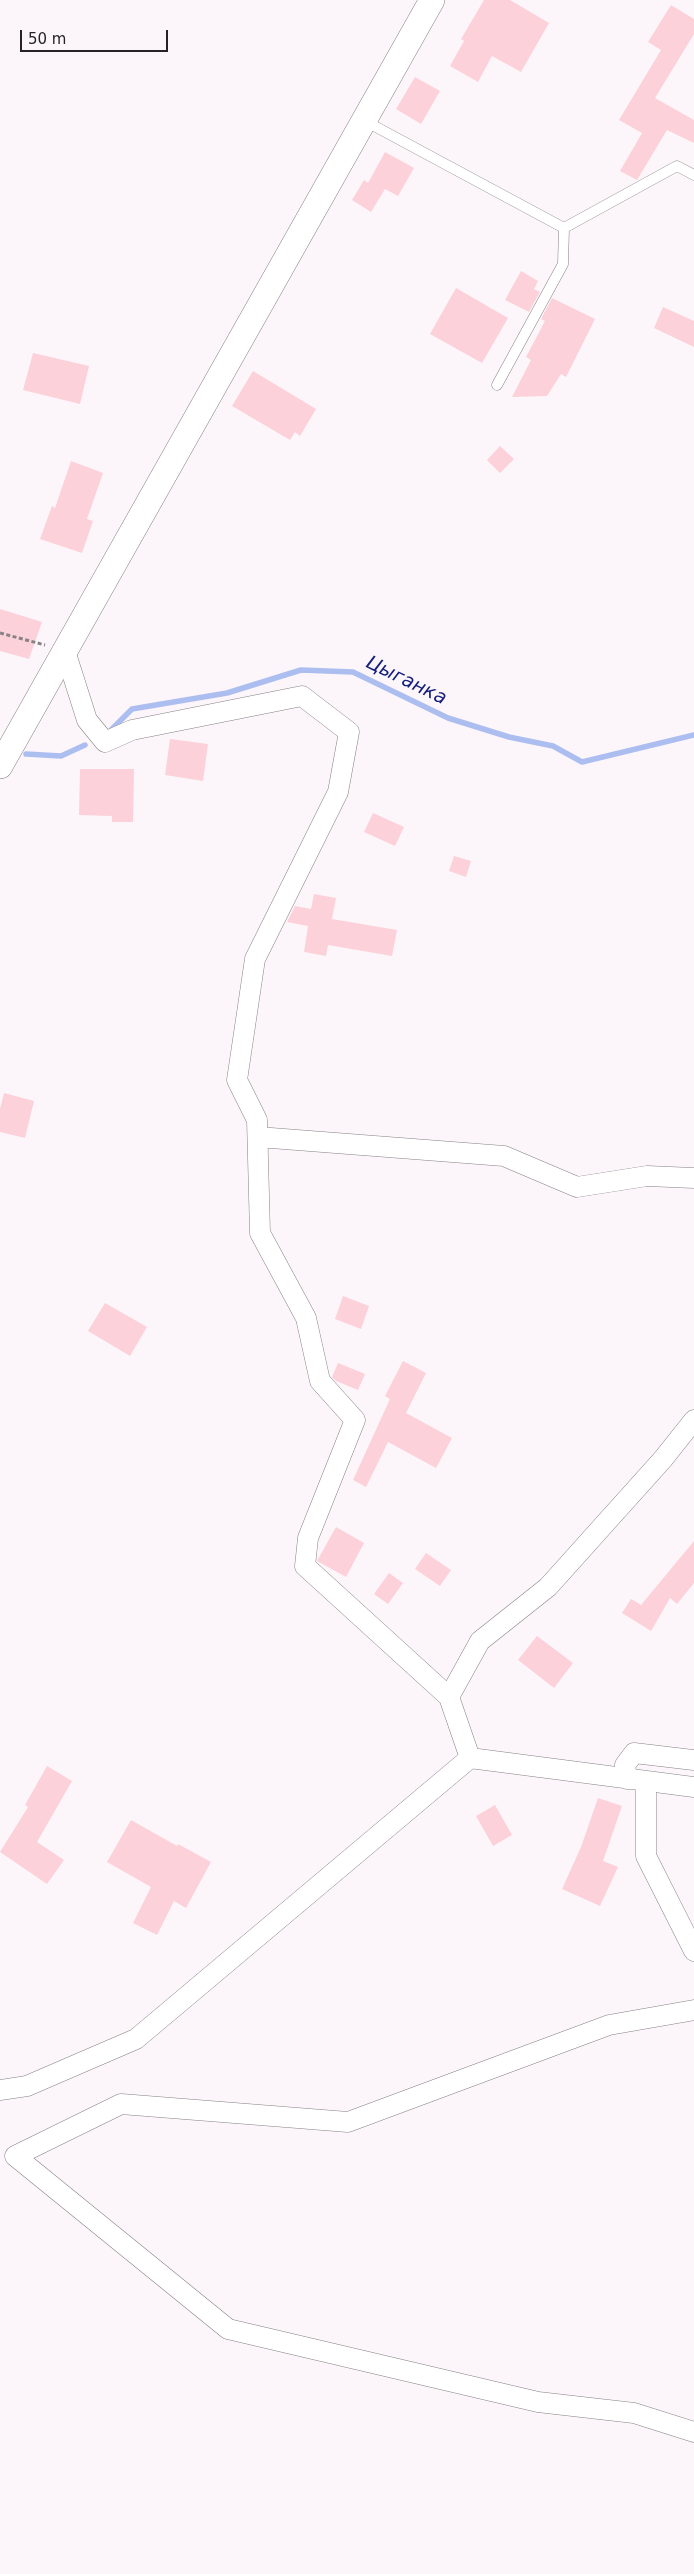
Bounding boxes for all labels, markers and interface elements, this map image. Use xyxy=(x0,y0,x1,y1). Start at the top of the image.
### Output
scale bar xyxy=(22,20,170,52)
text: 50 m xyxy=(28,30,66,48)
water label: Цыганка xyxy=(362,652,450,710)

